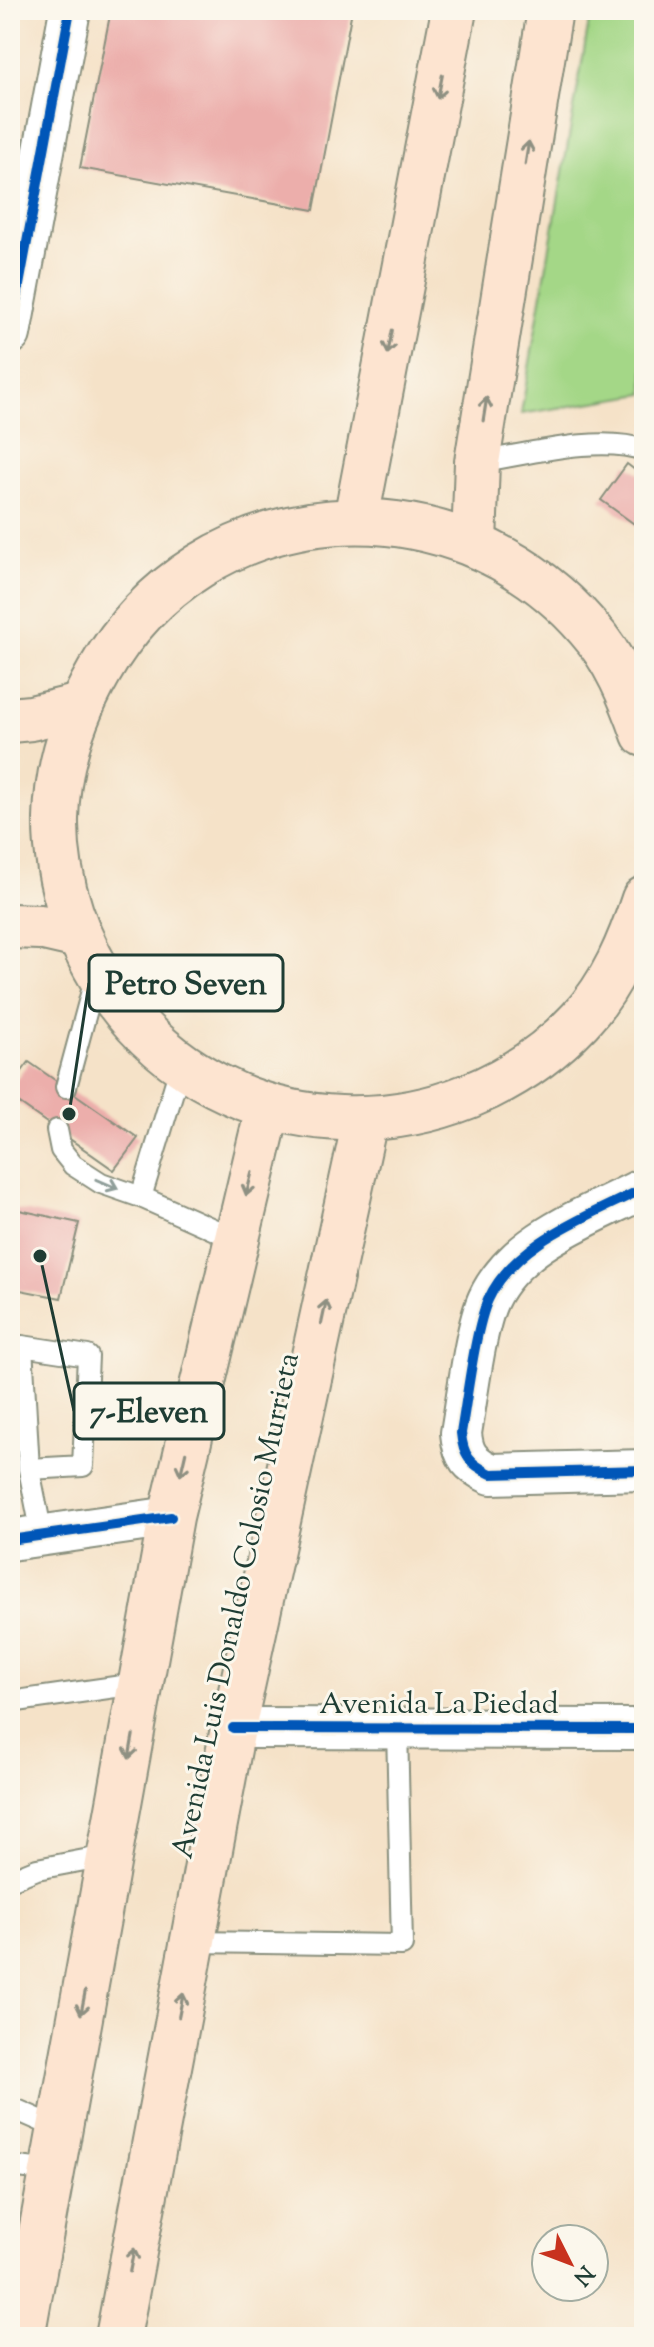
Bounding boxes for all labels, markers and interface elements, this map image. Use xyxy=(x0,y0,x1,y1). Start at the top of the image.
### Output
one-way arrow xyxy=(431,73,446,99)
one-way arrow xyxy=(520,141,535,166)
one-way arrow xyxy=(382,329,397,354)
one-way arrow xyxy=(478,397,493,423)
callout: Petro Seven xyxy=(89,955,283,1011)
text: Petro Seven xyxy=(105,963,267,1009)
one-way arrow xyxy=(241,1170,256,1196)
one-way arrow xyxy=(94,1178,118,1192)
one-way arrow xyxy=(317,1299,332,1325)
street label: Avenida Luis Donaldo Colosio Murrieta xyxy=(162,1349,312,1863)
callout: 7-Eleven xyxy=(74,1383,224,1439)
text: 7-Eleven xyxy=(90,1391,208,1437)
one-way arrow xyxy=(175,1451,190,1476)
street label: Avenida La Piedad xyxy=(319,1684,559,1727)
one-way arrow xyxy=(123,1734,138,1759)
one-way arrow xyxy=(75,1990,90,2015)
one-way arrow xyxy=(174,1993,189,2018)
north arrow xyxy=(530,2223,610,2303)
one-way arrow xyxy=(126,2248,141,2274)
text: N xyxy=(565,2257,600,2292)

